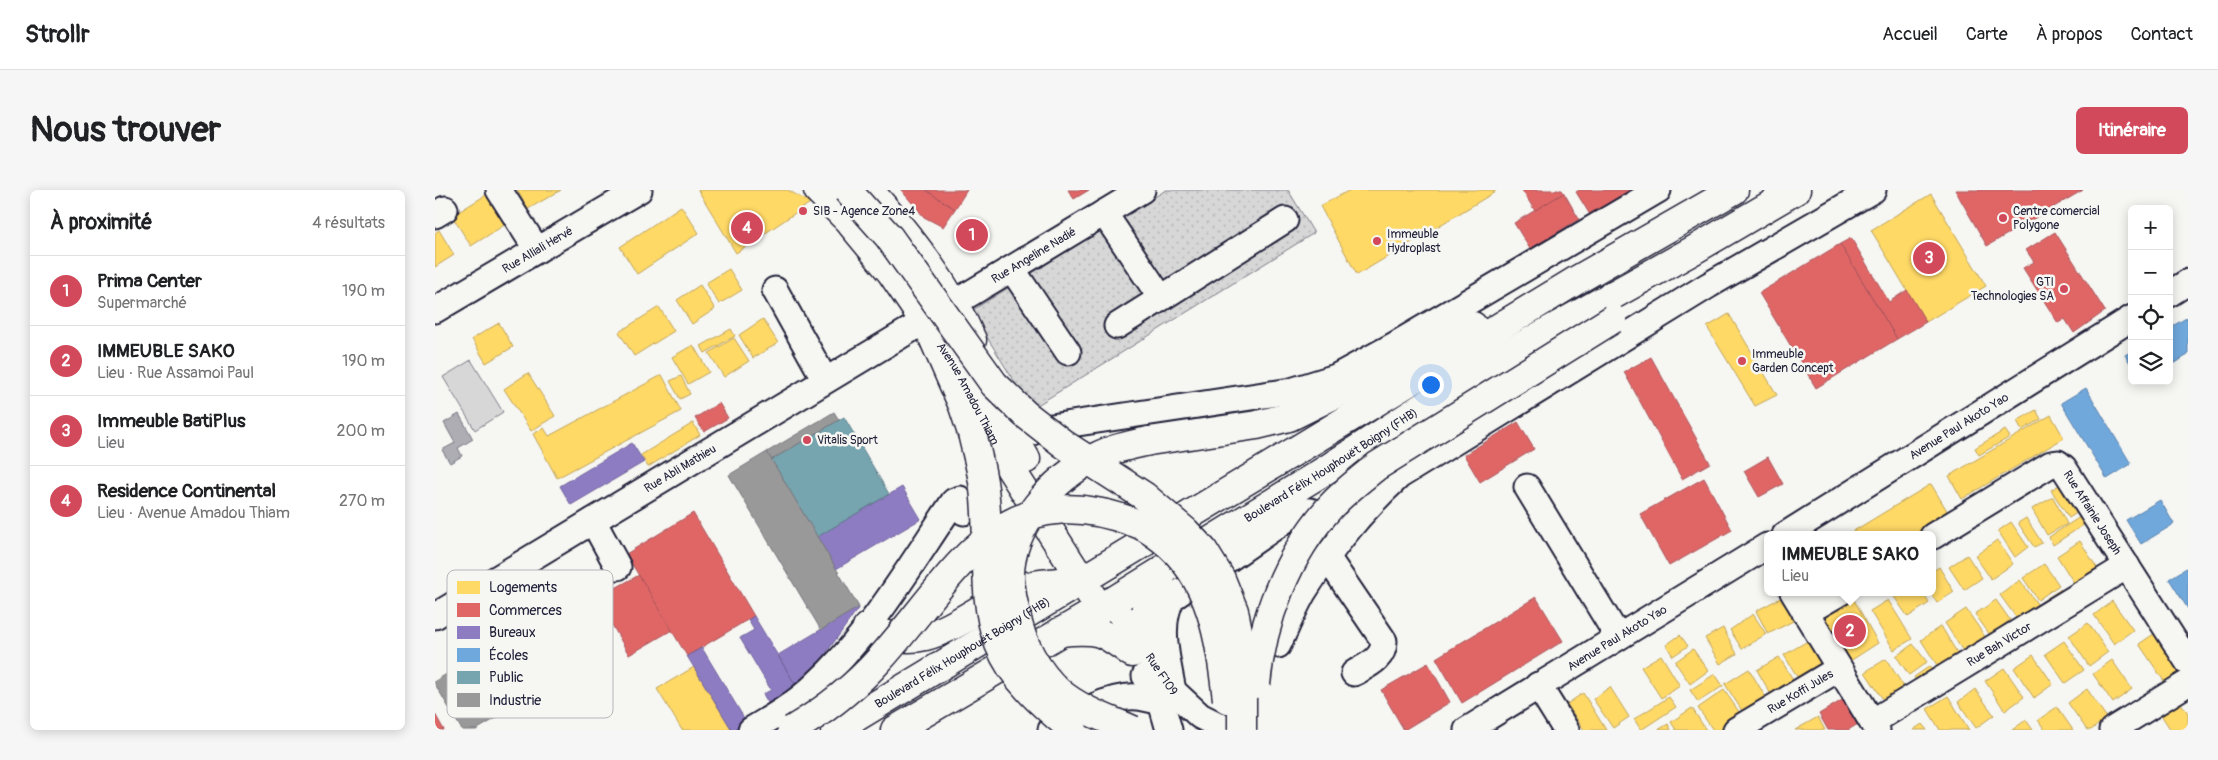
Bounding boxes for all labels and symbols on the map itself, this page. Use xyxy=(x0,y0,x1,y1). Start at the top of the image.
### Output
place label: SIB - Agence Zone4 xyxy=(813,204,915,219)
place label: Centre comercial Polygone xyxy=(2013,204,2100,233)
marker: SIB - Agence Zone4 xyxy=(797,205,809,217)
pin: 4 xyxy=(731,209,763,247)
marker: Centre comercial Polygone xyxy=(1997,212,2009,224)
pin: 1 xyxy=(956,216,988,254)
street label: Rue Alliali Hervé xyxy=(499,223,576,276)
street label: Rue Angeline Nadié xyxy=(989,224,1079,287)
place label: Immeuble Hydroplast xyxy=(1387,227,1441,256)
marker: Immeuble Hydroplast xyxy=(1371,235,1383,247)
pin: 3 xyxy=(1913,239,1945,277)
place label: GTI Technologies SA xyxy=(1971,275,2054,304)
marker: GTI Technologies SA xyxy=(2058,283,2070,295)
street label: Avenue Amadou Thiam xyxy=(933,340,1003,448)
place label: Immeuble Garden Concept xyxy=(1752,347,1834,376)
marker: Immeuble Garden Concept xyxy=(1736,355,1748,367)
your location xyxy=(1418,372,1444,398)
street label: Avenue Paul Akoto Yao xyxy=(1906,389,2012,463)
street label: Boulevard Félix Houphouët Boigny (FHB) xyxy=(1242,405,1420,526)
place label: Vitalis Sport xyxy=(817,433,878,448)
marker: Vitalis Sport xyxy=(801,434,813,446)
street label: Rue Abli Mathieu xyxy=(641,441,719,496)
street label: Rue Affainie Joseph xyxy=(2060,468,2125,558)
legend xyxy=(447,570,613,718)
text: Logements xyxy=(489,579,558,596)
street label: Boulevard Félix Houphouët Boigny (FHB) xyxy=(872,594,1053,712)
street label: Avenue Paul Akoto Yao xyxy=(1564,601,1670,674)
text: Commerces xyxy=(489,602,563,619)
pin: 2 xyxy=(1834,612,1866,650)
street label: Rue Bah Victor xyxy=(1964,618,2035,670)
text: Bureaux xyxy=(489,624,536,641)
text: Écoles xyxy=(489,646,529,664)
street label: Rue F109 xyxy=(1142,650,1181,699)
street label: Rue Koffi Jules xyxy=(1765,666,1836,717)
text: Public xyxy=(489,669,524,686)
text: Industrie xyxy=(489,692,541,709)

